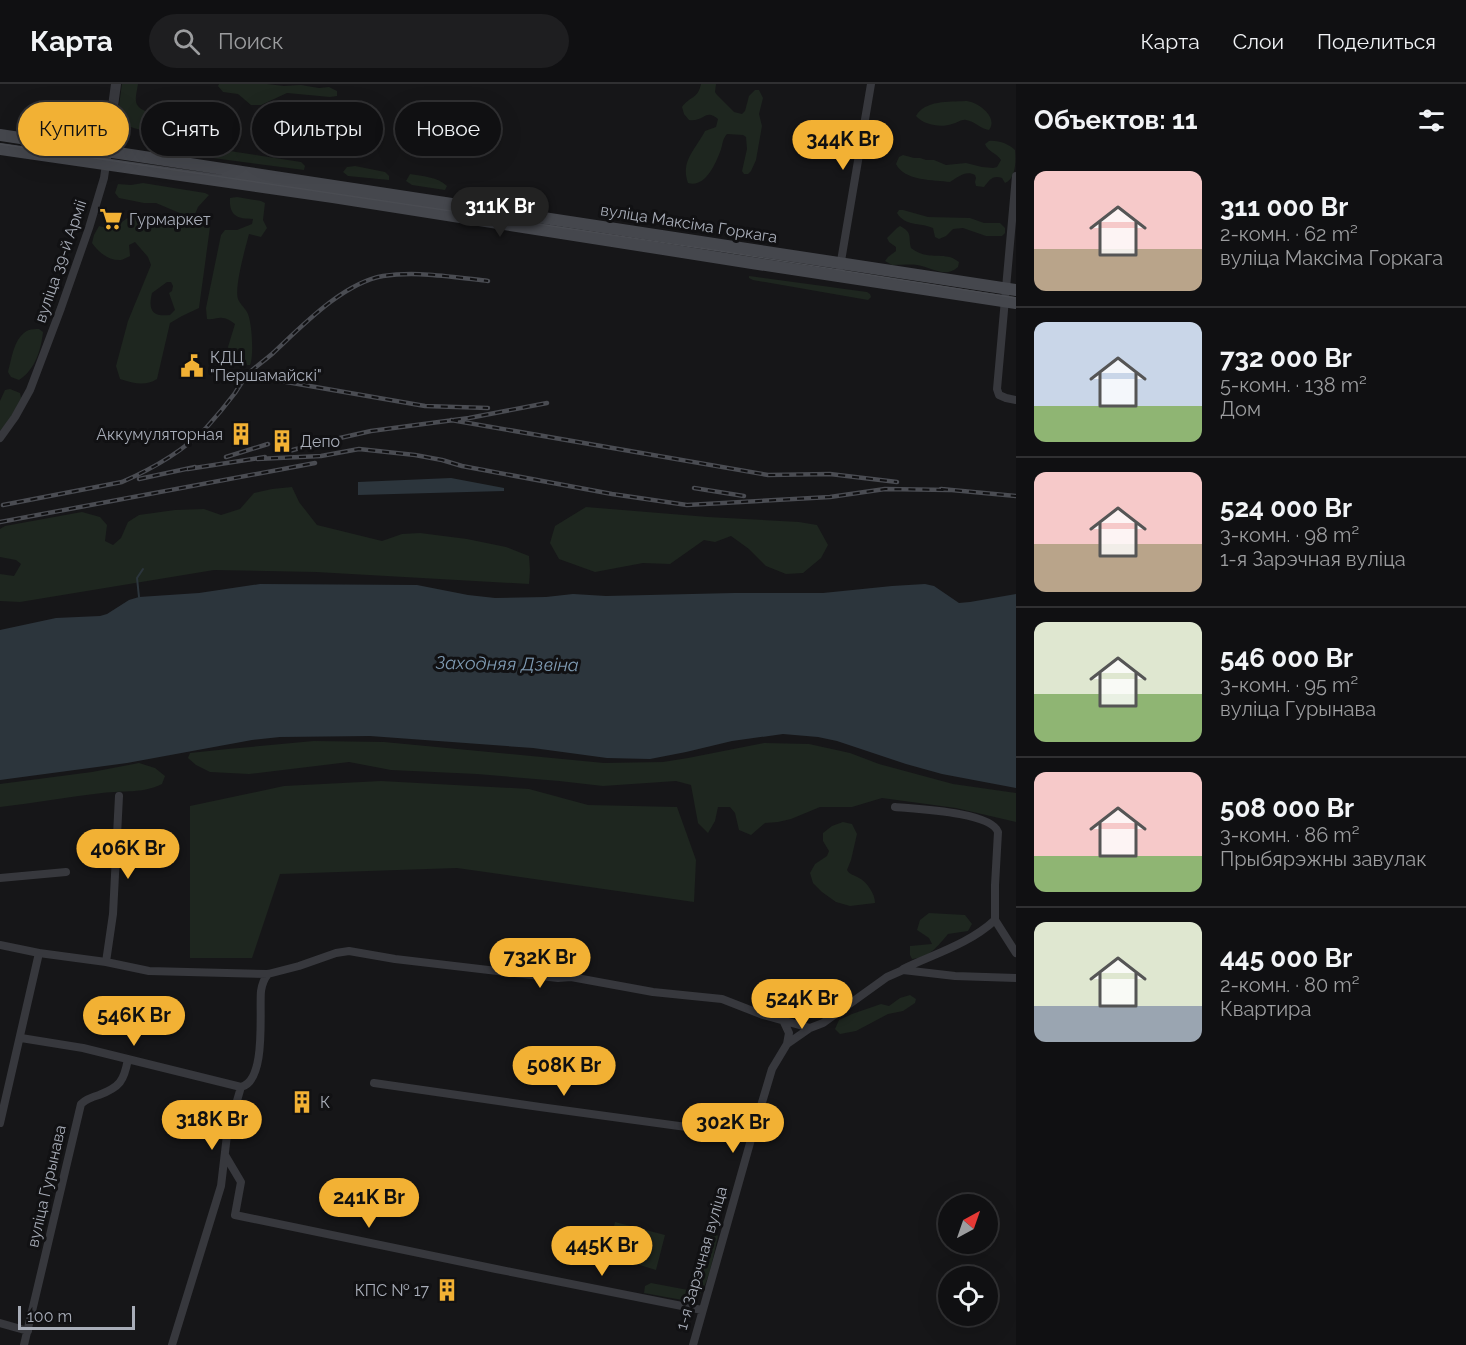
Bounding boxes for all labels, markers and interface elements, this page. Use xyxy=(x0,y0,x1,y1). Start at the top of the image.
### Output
search box xyxy=(149,14,569,68)
text: Карта xyxy=(30,25,113,58)
icon: search xyxy=(170,25,203,58)
text: Поиск xyxy=(218,28,283,54)
text: Карта xyxy=(1141,29,1200,54)
text: Слои xyxy=(1233,29,1284,54)
text: Поделиться xyxy=(1317,29,1436,54)
chip: Купить xyxy=(18,102,129,156)
chip: Снять xyxy=(141,102,240,156)
chip: Фильтры xyxy=(252,102,383,156)
chip: Новое xyxy=(395,102,501,156)
icon: filters xyxy=(1415,104,1448,137)
text: Объектов: 11 xyxy=(1034,105,1198,135)
pin: 344K Br xyxy=(788,120,898,171)
text: 344K Br xyxy=(806,127,880,151)
pin: 311K Br xyxy=(445,187,555,238)
text: 311 000 Br xyxy=(1220,192,1348,222)
text: 311K Br xyxy=(465,194,535,218)
icon: home xyxy=(1082,195,1154,267)
street label: вуліца 39-й Арміі xyxy=(31,197,90,325)
street label: вуліца Максіма Горкага xyxy=(599,200,779,247)
supermarket icon: Гурмаркет xyxy=(98,206,124,232)
place label: Гурмаркет xyxy=(129,210,211,229)
text: 2-комн. · 62 m² xyxy=(1220,222,1358,246)
text: вуліца Максіма Горкага xyxy=(1220,246,1443,270)
text: 732 000 Br xyxy=(1220,343,1352,373)
icon: home xyxy=(1082,346,1154,418)
place label: КДЦ "Першамайскі" xyxy=(210,348,322,385)
public building icon: КДЦ "Першамайскі" xyxy=(179,353,205,379)
text: 5-комн. · 138 m² xyxy=(1220,373,1367,397)
text: Дом xyxy=(1220,397,1261,421)
building icon: Аккумуляторная xyxy=(228,421,254,447)
place label: Аккумуляторная xyxy=(96,425,223,444)
building icon: Депо xyxy=(269,428,295,454)
place label: Депо xyxy=(300,432,340,451)
text: 524 000 Br xyxy=(1220,493,1352,523)
icon: home xyxy=(1082,496,1154,568)
text: 3-комн. · 98 m² xyxy=(1220,523,1359,547)
text: 1-я Зарэчная вуліца xyxy=(1220,547,1406,571)
text: 546 000 Br xyxy=(1220,643,1353,673)
icon: home xyxy=(1082,646,1154,718)
water label: Заходняя Дзвіна xyxy=(435,652,579,675)
text: 3-комн. · 95 m² xyxy=(1220,673,1358,697)
text: вуліца Гурынава xyxy=(1220,697,1376,721)
text: 508 000 Br xyxy=(1220,793,1354,823)
icon: home xyxy=(1082,796,1154,868)
text: 3-комн. · 86 m² xyxy=(1220,823,1359,847)
pin: 406K Br xyxy=(73,829,183,880)
text: 406K Br xyxy=(90,836,166,860)
text: Прыбярэжны завулак xyxy=(1220,847,1427,871)
pin: 732K Br xyxy=(485,938,595,989)
text: 445 000 Br xyxy=(1220,943,1352,973)
text: 732K Br xyxy=(504,945,576,969)
icon: home xyxy=(1082,946,1154,1018)
text: 2-комн. · 80 m² xyxy=(1220,973,1359,997)
pin: 524K Br xyxy=(747,979,857,1030)
text: 524K Br xyxy=(765,986,839,1010)
pin: 546K Br xyxy=(79,996,189,1047)
text: Квартира xyxy=(1220,997,1311,1021)
text: 546K Br xyxy=(97,1003,171,1027)
pin: 508K Br xyxy=(509,1046,619,1097)
text: 508K Br xyxy=(527,1053,601,1077)
building icon: К xyxy=(289,1089,315,1115)
place label: К xyxy=(320,1093,330,1112)
pin: 318K Br xyxy=(157,1100,267,1151)
pin: 302K Br xyxy=(678,1103,788,1154)
text: 318K Br xyxy=(176,1107,248,1131)
text: 302K Br xyxy=(696,1110,770,1134)
street label: вуліца Гурынава xyxy=(23,1123,70,1249)
pin: 241K Br xyxy=(314,1178,424,1229)
street label: 1-я Зарэчная вуліца xyxy=(672,1184,731,1332)
text: 241K Br xyxy=(333,1185,405,1209)
north arrow xyxy=(938,1194,998,1254)
map controls xyxy=(938,1194,998,1326)
pin: 445K Br xyxy=(547,1226,657,1277)
text: 445K Br xyxy=(565,1233,639,1257)
button: locate xyxy=(938,1266,998,1326)
building icon: КПС № 17 xyxy=(434,1277,460,1303)
place label: КПС № 17 xyxy=(355,1281,429,1300)
scale bar xyxy=(18,1303,135,1330)
text: 100 m xyxy=(27,1307,72,1326)

